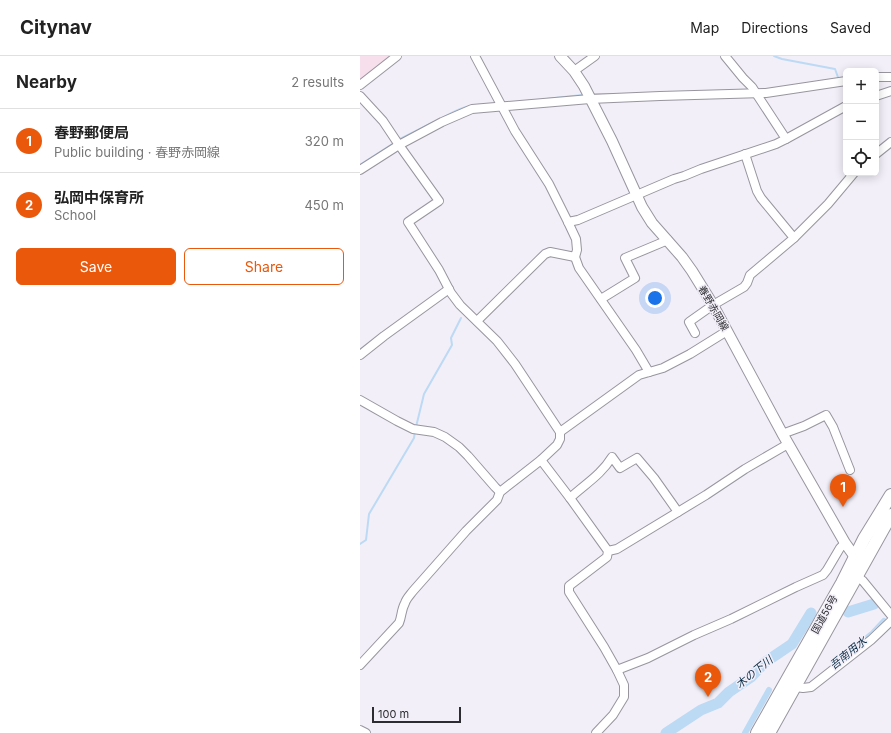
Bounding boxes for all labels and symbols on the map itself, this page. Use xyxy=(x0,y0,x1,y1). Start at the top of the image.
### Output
street label: 春野赤岡線 xyxy=(696,283,732,333)
your location xyxy=(645,288,665,308)
pin: 1 xyxy=(830,474,856,507)
street label: 国道56号 xyxy=(809,593,839,635)
water label: 吾南用水 xyxy=(826,633,870,672)
water label: 木の下川 xyxy=(732,652,776,691)
pin: 2 xyxy=(695,664,721,697)
scale bar xyxy=(372,705,461,724)

